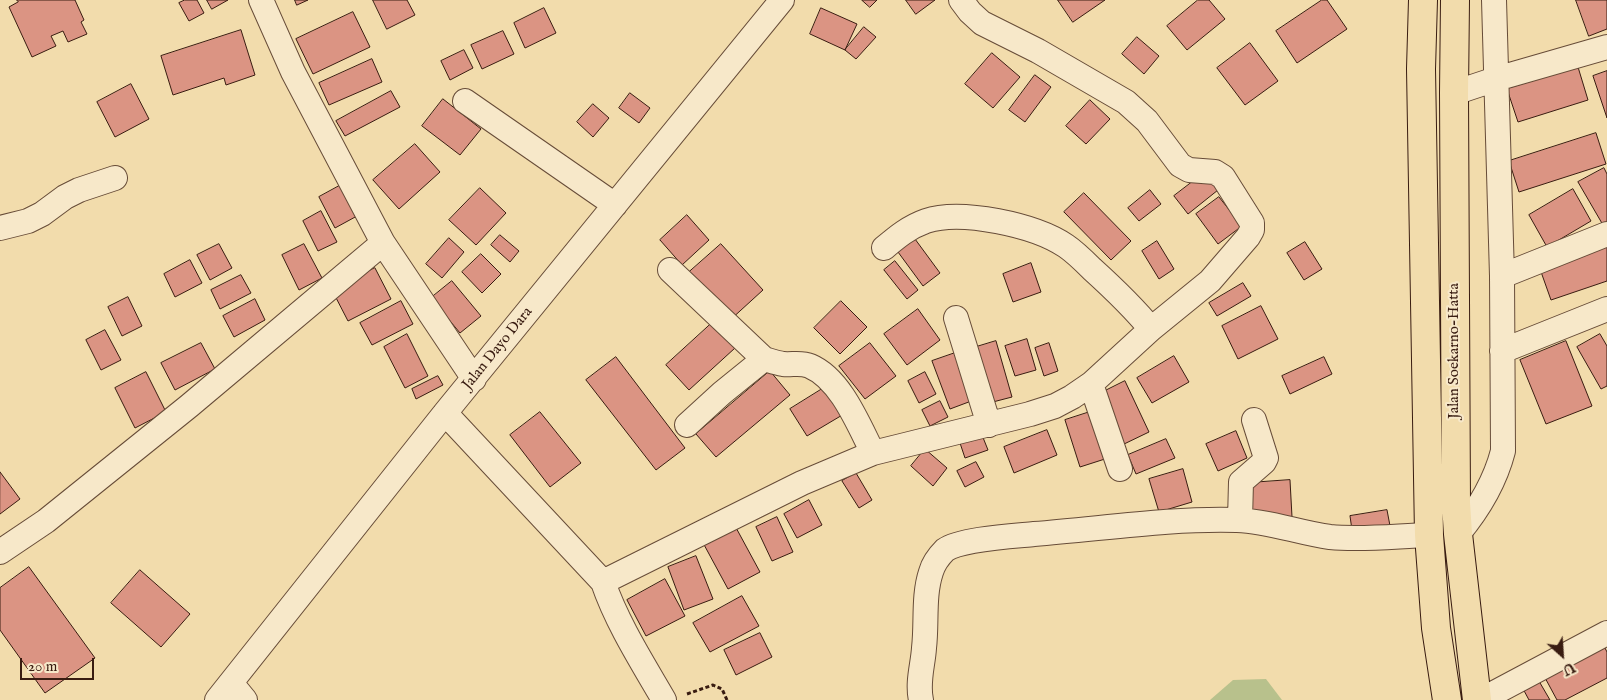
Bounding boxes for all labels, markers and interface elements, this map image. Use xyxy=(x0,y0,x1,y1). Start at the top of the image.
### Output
street label: Jalan Soekarno-Hatta xyxy=(1446,283,1464,419)
street label: Jalan Dayo Dara xyxy=(459,304,537,394)
north arrow xyxy=(1537,630,1587,680)
scale bar xyxy=(22,648,96,680)
text: 20 m xyxy=(28,657,57,676)
text: U xyxy=(1559,658,1578,679)

